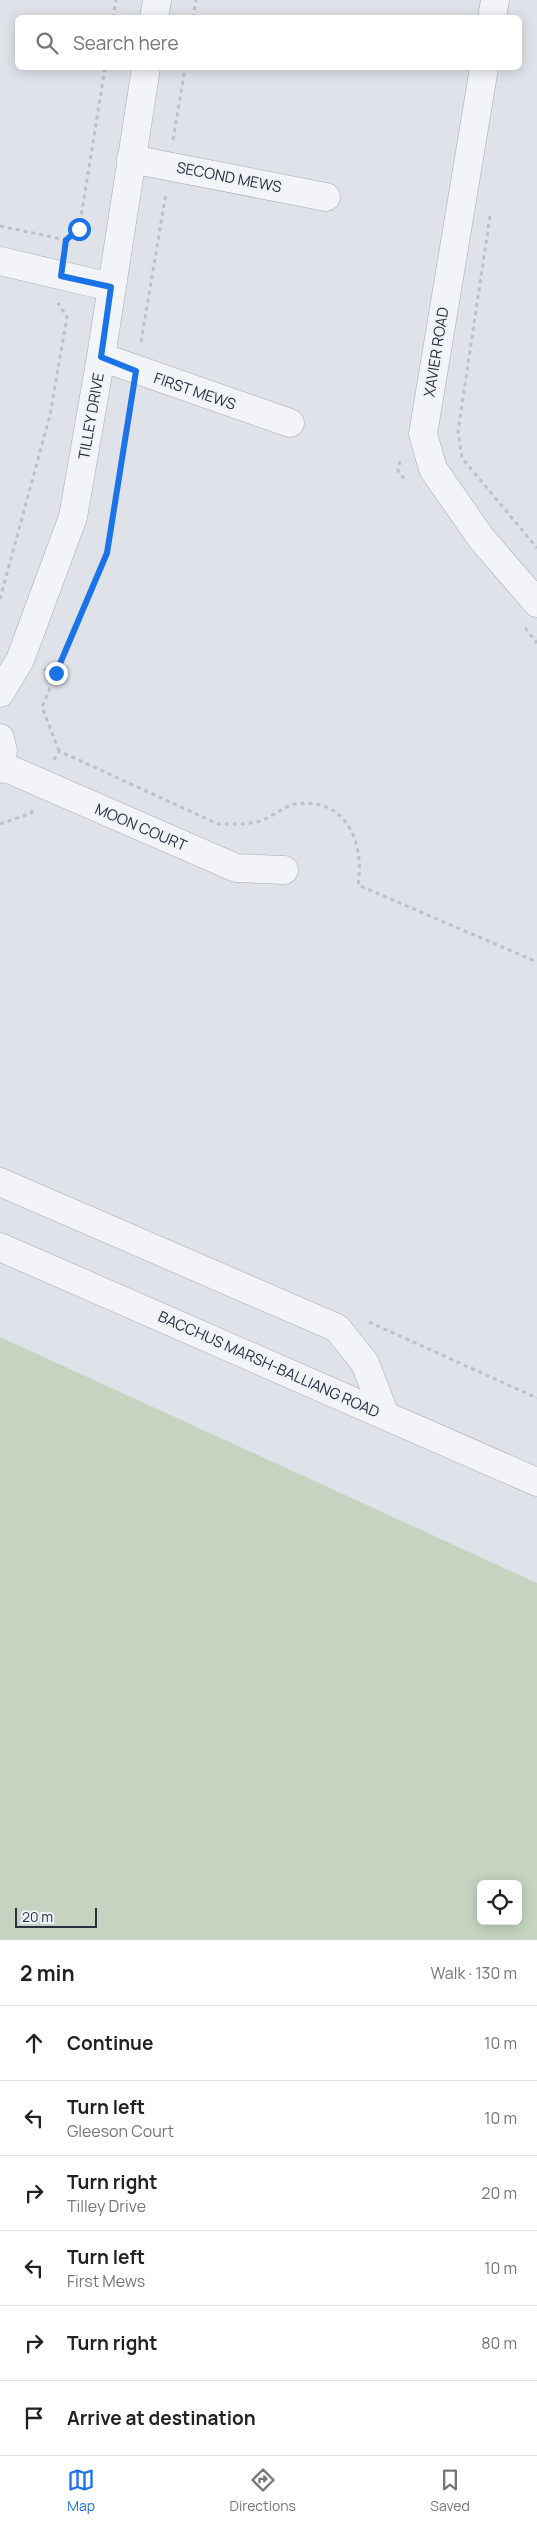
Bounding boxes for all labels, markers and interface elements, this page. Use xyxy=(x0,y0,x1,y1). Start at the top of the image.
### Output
search box xyxy=(15,15,522,70)
icon: search xyxy=(33,29,61,57)
text: Search here xyxy=(73,30,179,56)
street label: SECOND MEWS xyxy=(175,157,283,197)
route start xyxy=(68,218,91,241)
street label: XAVIER ROAD xyxy=(419,306,453,398)
street label: FIRST MEWS xyxy=(151,367,239,415)
street label: TILLEY DRIVE xyxy=(73,371,109,461)
route end xyxy=(45,662,68,685)
street label: MOON COURT xyxy=(92,798,190,856)
street label: BACCHUS MARSH-BALLIANG ROAD xyxy=(155,1306,383,1422)
map controls xyxy=(477,1880,522,1925)
button: locate xyxy=(477,1880,522,1925)
scale bar xyxy=(15,1905,98,1928)
text: 20 m xyxy=(22,1907,53,1926)
text: 2 min xyxy=(20,1959,75,1987)
text: Walk · 130 m xyxy=(431,1962,517,1984)
icon: ahead xyxy=(20,2029,48,2057)
text: Continue xyxy=(67,2030,153,2056)
text: 10 m xyxy=(484,2032,517,2054)
text: Turn left xyxy=(67,2094,145,2120)
icon: left xyxy=(20,2104,48,2132)
text: 10 m xyxy=(484,2107,517,2129)
text: Gleeson Court xyxy=(67,2120,174,2142)
text: Turn right xyxy=(67,2169,157,2195)
icon: right xyxy=(20,2179,48,2207)
text: 20 m xyxy=(481,2182,517,2204)
text: Tilley Drive xyxy=(67,2195,146,2217)
text: Turn left xyxy=(67,2244,145,2270)
icon: left xyxy=(20,2254,48,2282)
text: 10 m xyxy=(484,2257,517,2279)
text: First Mews xyxy=(67,2270,145,2292)
icon: right xyxy=(20,2329,48,2357)
text: Turn right xyxy=(67,2330,157,2356)
text: 80 m xyxy=(481,2332,517,2354)
icon: arrive xyxy=(20,2404,48,2432)
text: Arrive at destination xyxy=(67,2405,256,2431)
tab: Map xyxy=(67,2466,95,2515)
tab: Directions xyxy=(230,2466,296,2515)
tab: Saved xyxy=(430,2466,470,2515)

